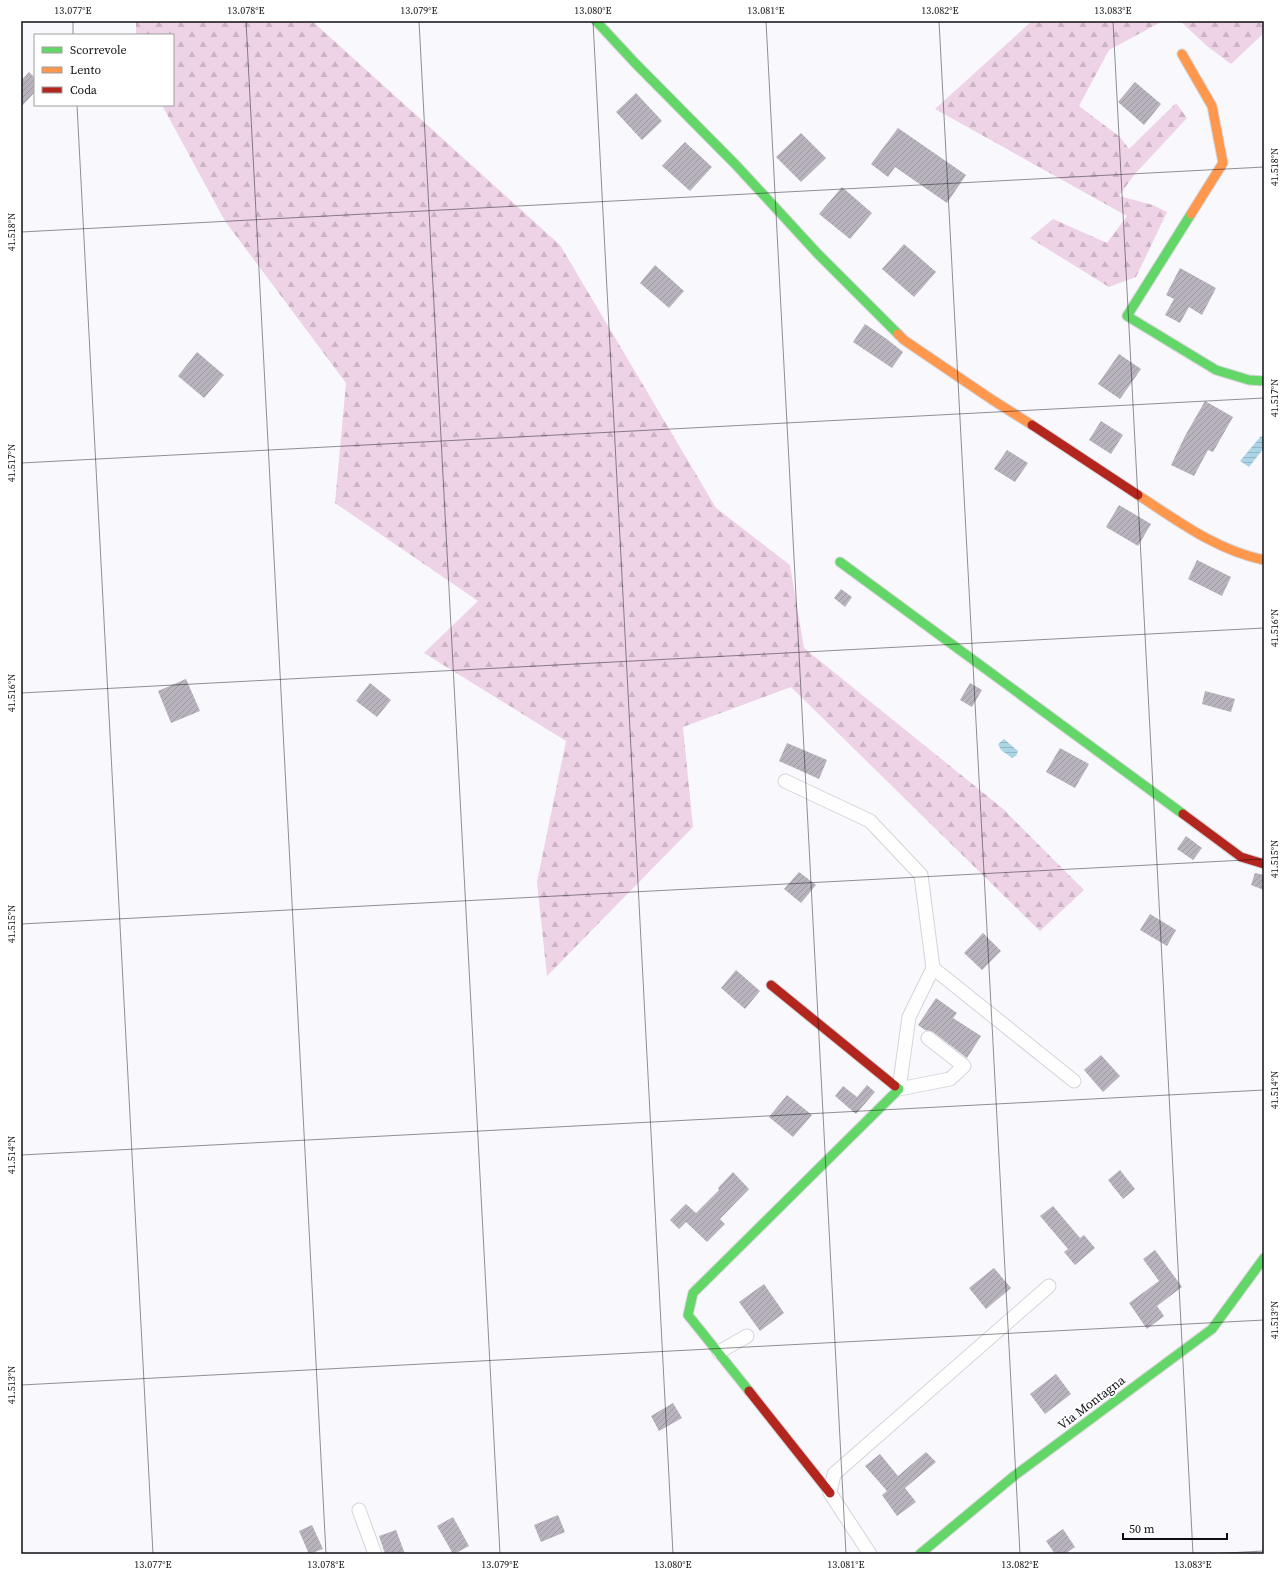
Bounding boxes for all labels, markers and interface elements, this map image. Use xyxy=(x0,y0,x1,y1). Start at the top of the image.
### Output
text: 13.077°E xyxy=(54,4,92,17)
text: 13.078°E xyxy=(227,4,265,17)
text: 13.079°E xyxy=(400,4,438,17)
text: 13.080°E xyxy=(574,4,612,17)
text: 13.081°E xyxy=(747,4,785,17)
text: 13.082°E xyxy=(921,4,959,17)
text: 13.083°E xyxy=(1094,4,1132,17)
legend xyxy=(34,34,174,106)
text: Scorrevole xyxy=(70,42,127,58)
text: Lento xyxy=(70,62,101,78)
text: Coda xyxy=(70,82,98,98)
text: 41.518°N xyxy=(1268,148,1281,186)
text: 41.518°N xyxy=(5,213,18,251)
text: 41.517°N xyxy=(1268,379,1281,417)
text: 41.517°N xyxy=(5,444,18,482)
text: 41.516°N xyxy=(1268,609,1281,647)
text: 41.516°N xyxy=(5,674,18,712)
text: 41.515°N xyxy=(1268,840,1281,878)
text: 41.515°N xyxy=(5,905,18,943)
text: 41.514°N xyxy=(1268,1071,1281,1109)
text: 41.514°N xyxy=(5,1136,18,1174)
text: 41.513°N xyxy=(1268,1301,1281,1339)
text: 41.513°N xyxy=(5,1366,18,1404)
street label: Via Montagna xyxy=(1054,1371,1129,1433)
scale bar xyxy=(1123,1515,1227,1541)
text: 50 m xyxy=(1129,1521,1155,1537)
text: 13.077°E xyxy=(134,1558,172,1571)
text: 13.078°E xyxy=(307,1558,345,1571)
text: 13.079°E xyxy=(481,1558,519,1571)
text: 13.080°E xyxy=(654,1558,692,1571)
text: 13.081°E xyxy=(827,1558,865,1571)
text: 13.082°E xyxy=(1001,1558,1039,1571)
text: 13.083°E xyxy=(1174,1558,1212,1571)

